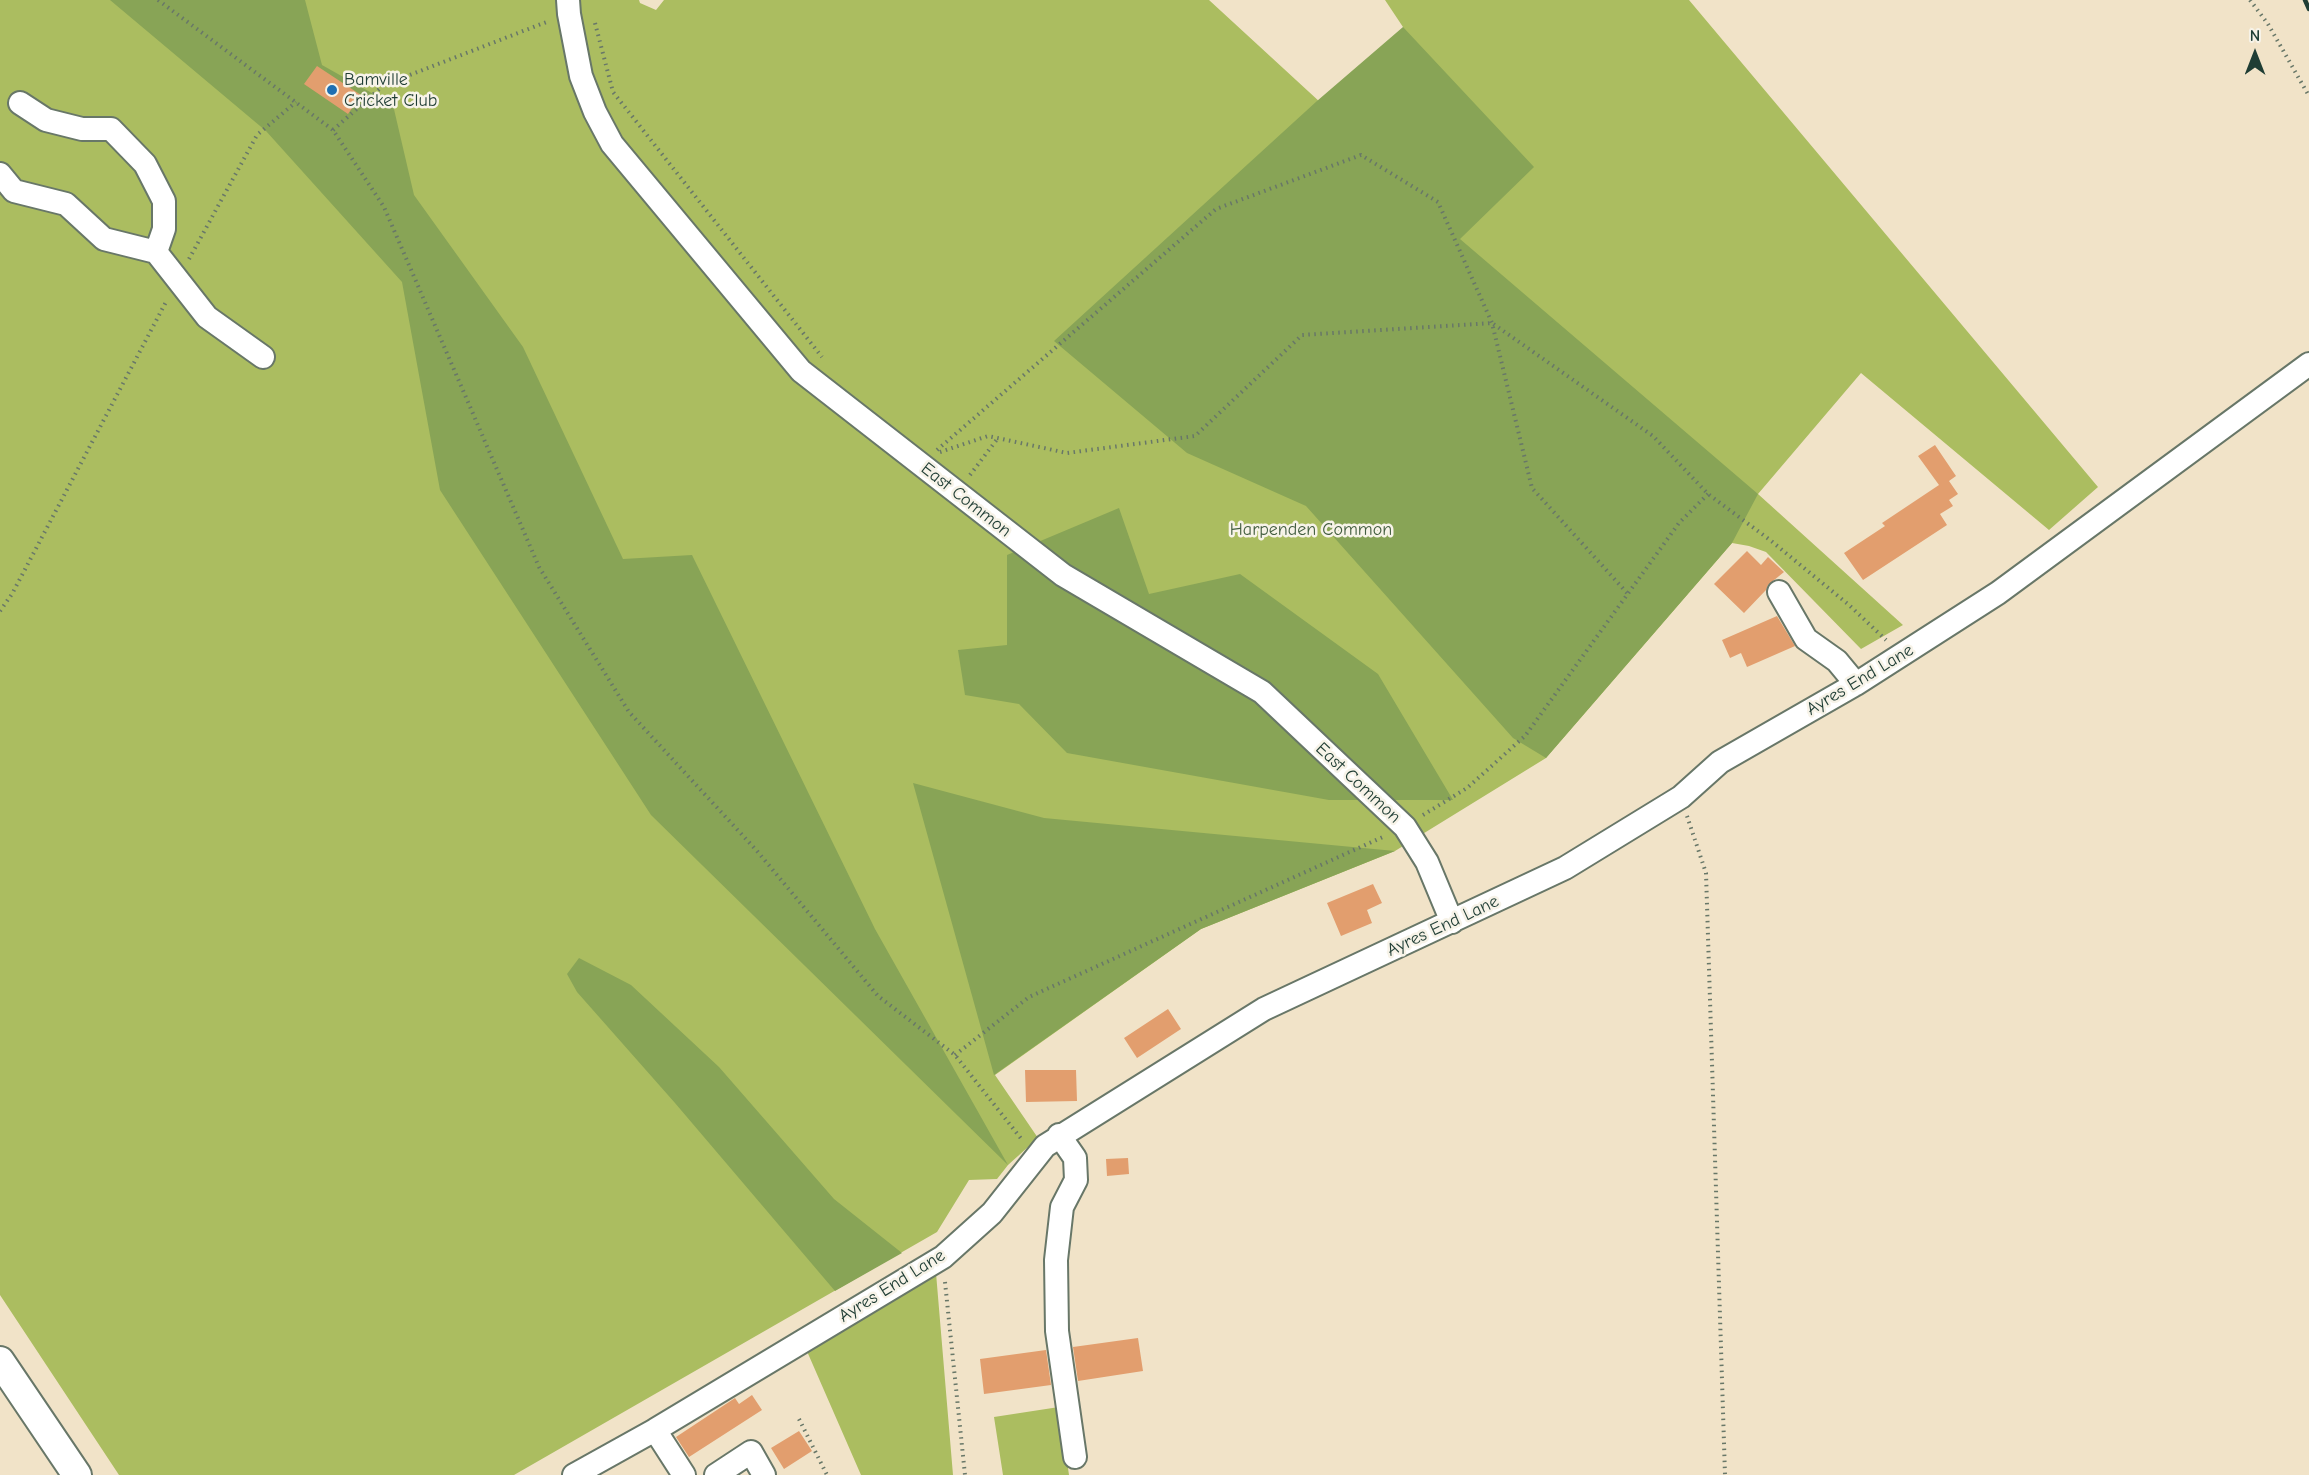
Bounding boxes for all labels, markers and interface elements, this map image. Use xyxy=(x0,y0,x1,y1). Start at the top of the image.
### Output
north arrow xyxy=(2225,24,2285,84)
text: N xyxy=(2250,27,2260,45)
place label: Bamville Cricket Club xyxy=(344,69,437,112)
marker: Bamville Cricket Club xyxy=(325,83,339,97)
street label: East Common xyxy=(917,458,1015,542)
park label: Harpenden Common xyxy=(1230,519,1392,541)
street label: Ayres End Lane xyxy=(1803,640,1917,720)
street label: East Common xyxy=(1311,738,1405,828)
street label: Ayres End Lane xyxy=(1384,891,1502,961)
street label: Ayres End Lane xyxy=(835,1245,949,1327)

